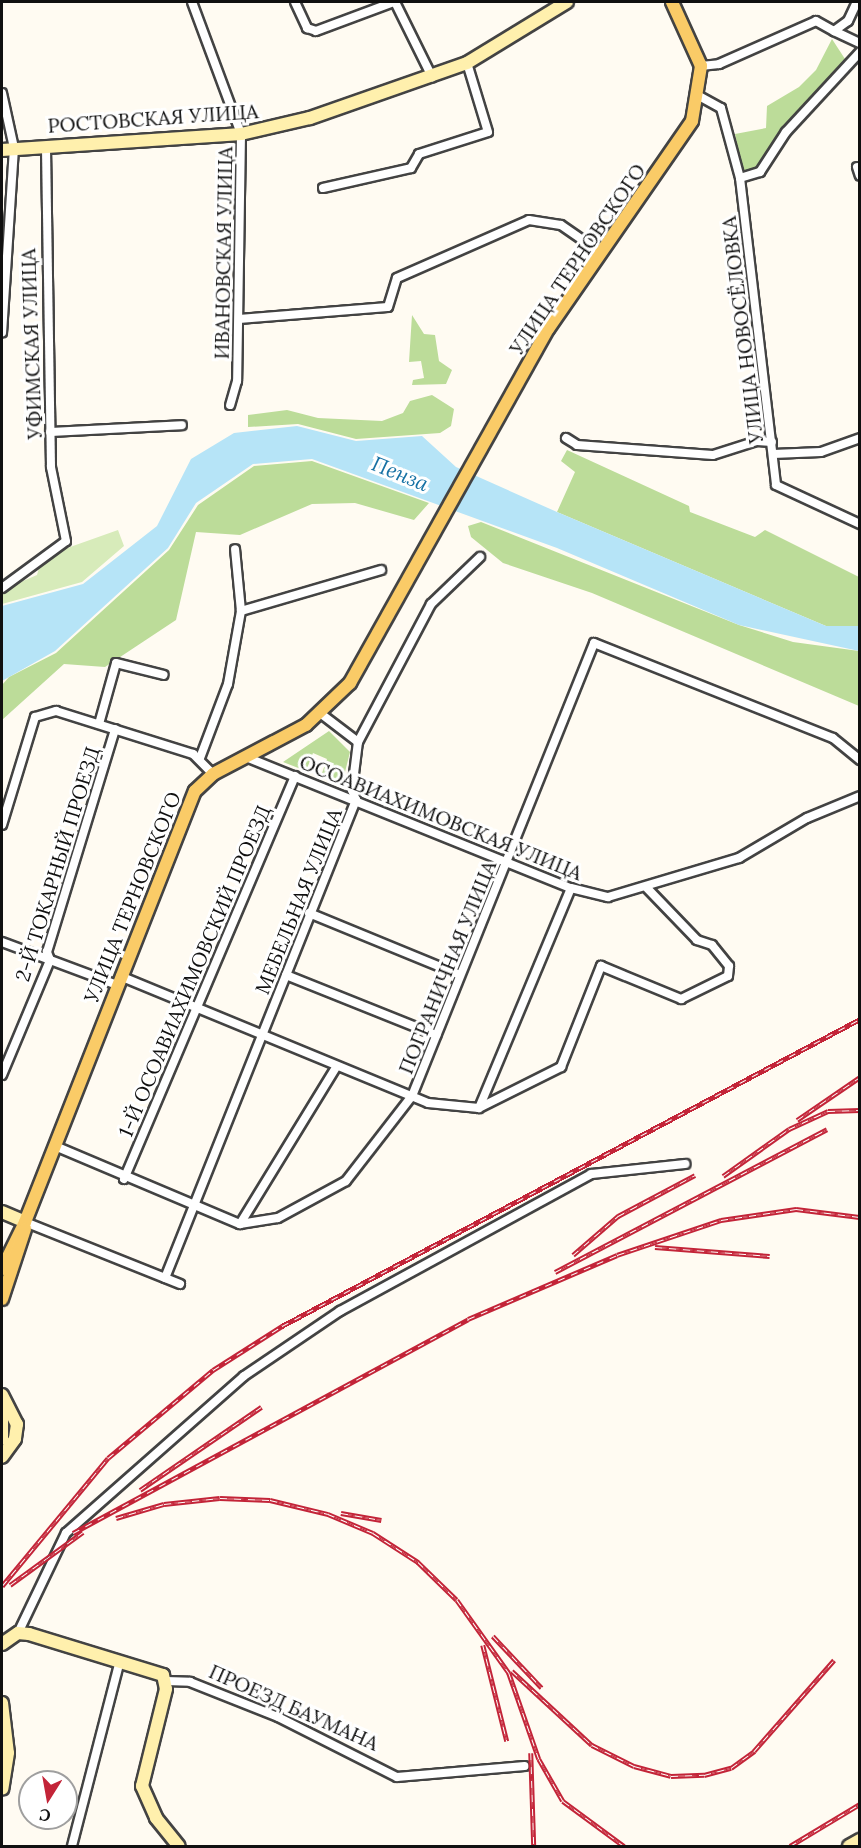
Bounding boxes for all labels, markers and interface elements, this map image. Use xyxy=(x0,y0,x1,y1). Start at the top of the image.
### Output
street label: РОСТОВСКАЯ УЛИЦА xyxy=(47,99,259,137)
street label: ИВАНОВСКАЯ УЛИЦА xyxy=(209,146,237,360)
street label: УЛИЦА ТЕРНОВСКОГО xyxy=(504,159,650,359)
street label: УЛИЦА НОВОСЁЛОВКА xyxy=(716,215,768,445)
street label: УФИМСКАЯ УЛИЦА xyxy=(16,248,46,440)
water label: Пенза xyxy=(368,451,432,497)
street label: 2-Й ТОКАРНЫЙ ПРОЕЗД xyxy=(10,744,104,984)
street label: ОСОАВИАХИМОВСКАЯ УЛИЦА xyxy=(296,749,586,885)
street label: УЛИЦА ТЕРНОВСКОГО xyxy=(79,788,185,1006)
street label: 1-Й ОСОАВИАХИМОВСКИЙ ПРОЕЗД xyxy=(113,802,275,1140)
street label: МЕБЕЛЬНАЯ УЛИЦА xyxy=(250,805,346,997)
street label: ПОГРАНИЧНАЯ УЛИЦА xyxy=(393,857,501,1077)
street label: ПРОЕЗД БАУМАНА xyxy=(206,1659,382,1755)
north arrow xyxy=(18,1770,78,1830)
text: С xyxy=(38,1805,52,1827)

